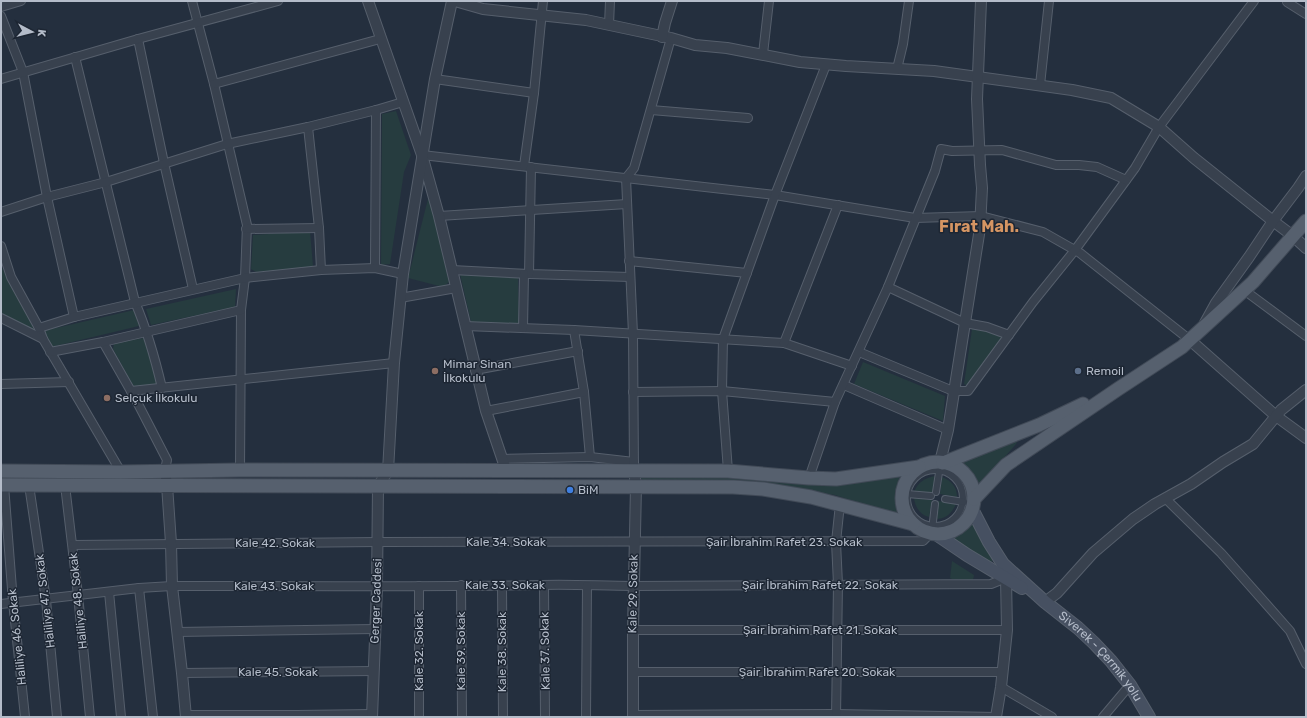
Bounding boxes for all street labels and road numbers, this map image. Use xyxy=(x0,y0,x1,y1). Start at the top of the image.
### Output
street label: Kale 34. Sokak xyxy=(466,535,547,549)
street label: Şair İbrahim Rafet 23. Sokak xyxy=(706,535,863,549)
street label: Kale 42. Sokak xyxy=(235,536,316,550)
street label: Haliliye 48. Sokak xyxy=(66,551,90,650)
street label: Haliliye 47. Sokak xyxy=(32,552,58,649)
street label: Kale 29. Sokak xyxy=(625,554,641,634)
street label: Gerger Caddesi xyxy=(368,558,384,644)
street label: Kale 33. Sokak xyxy=(465,578,546,592)
street label: Şair İbrahim Rafet 22. Sokak xyxy=(742,578,899,592)
street label: Kale 43. Sokak xyxy=(234,579,315,593)
street label: Haliliye 46. Sokak xyxy=(5,587,29,686)
street label: Siverek - Çermik yolu xyxy=(1056,608,1145,704)
street label: Kale 32. Sokak xyxy=(412,610,426,691)
street label: Kale 39. Sokak xyxy=(454,611,468,691)
street label: Kale 38. Sokak xyxy=(495,611,509,692)
street label: Kale 37. Sokak xyxy=(537,611,553,690)
street label: Şair İbrahim Rafet 21. Sokak xyxy=(743,623,898,637)
street label: Kale 45. Sokak xyxy=(238,665,319,679)
street label: Şair İbrahim Rafet 20. Sokak xyxy=(739,665,896,679)

